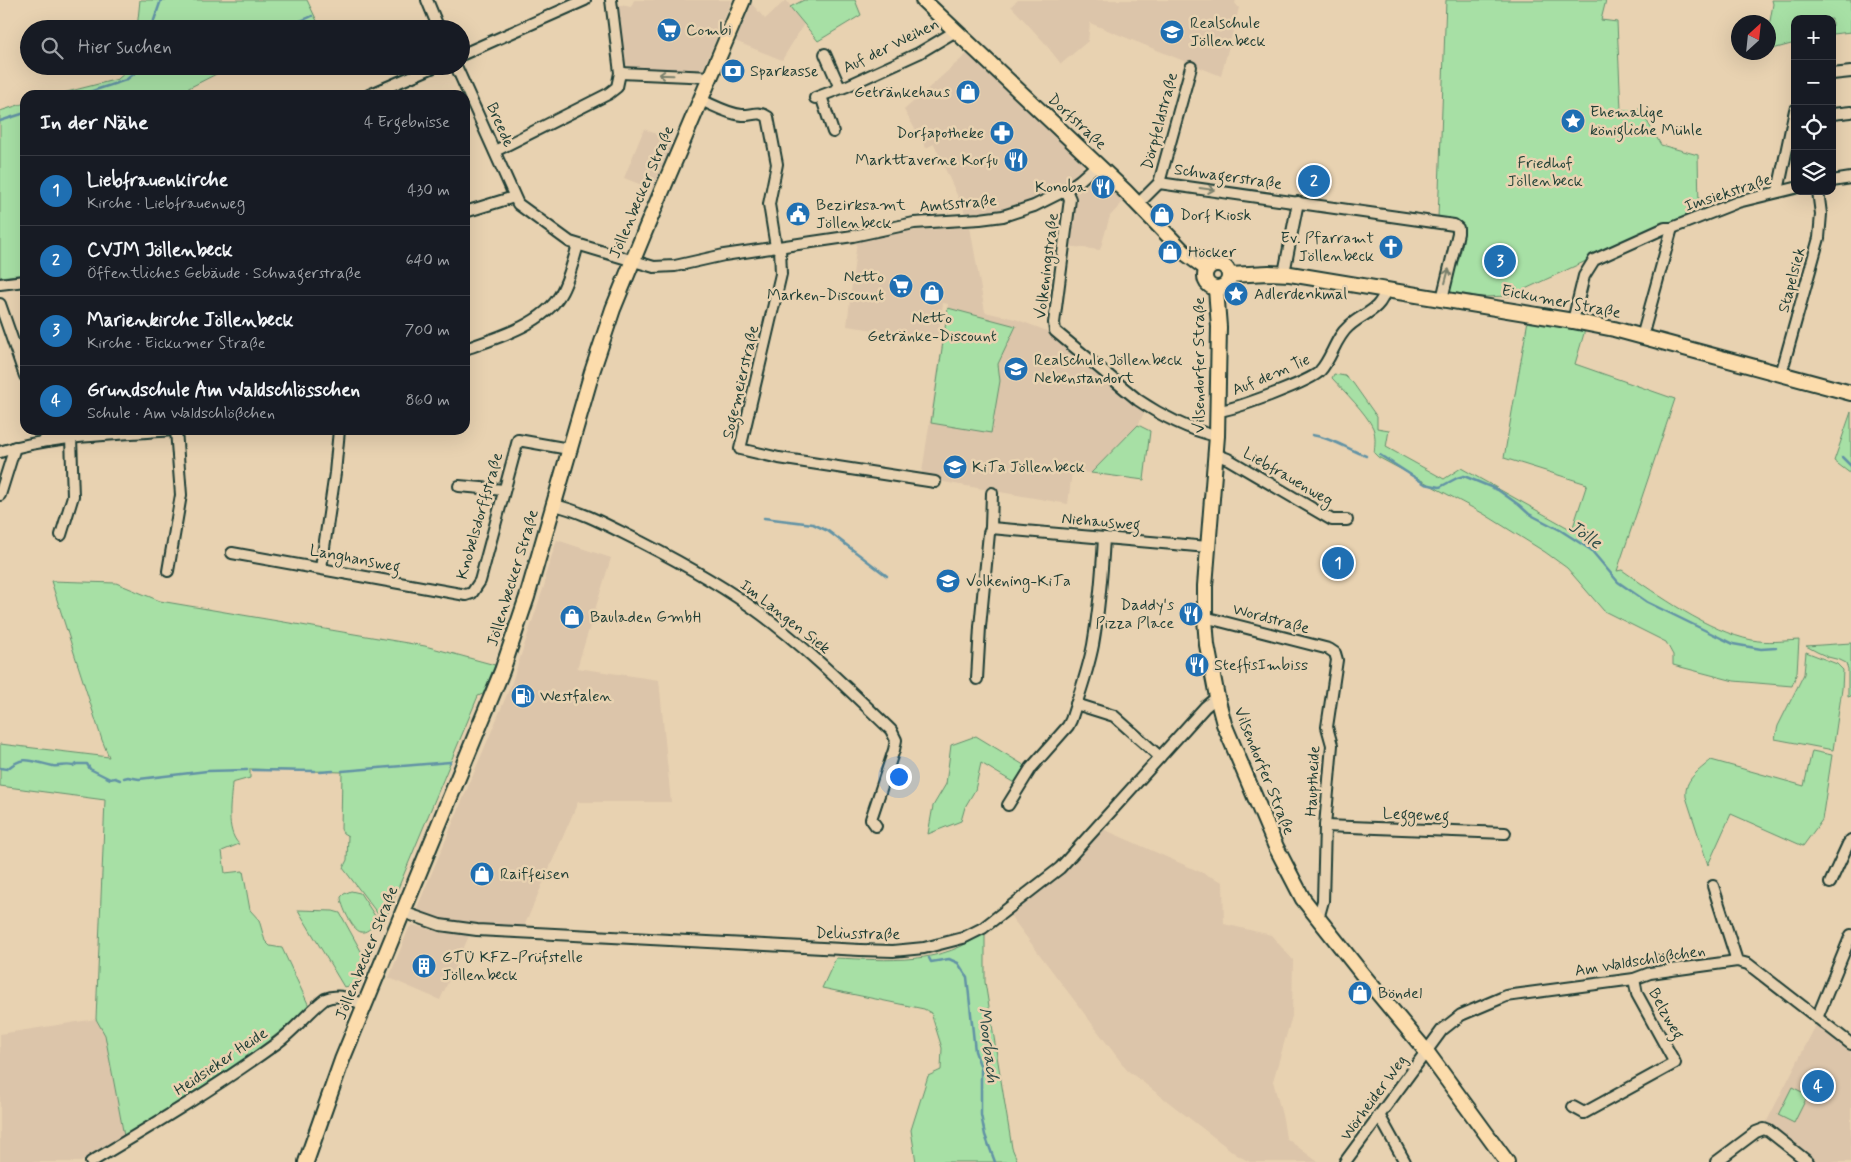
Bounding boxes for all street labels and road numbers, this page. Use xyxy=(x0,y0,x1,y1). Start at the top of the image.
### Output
street label: Auf der Weihen xyxy=(839,14,943,78)
street label: Dörpfeldstraße xyxy=(1137,70,1183,172)
street label: Dorfstraße xyxy=(1043,89,1111,155)
street label: Breede xyxy=(481,99,519,151)
street label: Jöllenbecker Straße xyxy=(605,122,680,262)
street label: Schwagerstraße xyxy=(1173,159,1283,196)
street label: Imsiekstraße xyxy=(1682,169,1774,217)
street label: Amtsstraße xyxy=(918,190,998,218)
street label: Volkeningstraße xyxy=(1030,212,1065,320)
street label: Stapelsiek xyxy=(1773,245,1811,315)
street label: Eickumer Straße xyxy=(1500,280,1623,324)
street label: Vilsendorfer Straße xyxy=(1189,297,1210,433)
street label: Sogemeierstraße xyxy=(718,323,765,441)
street label: Auf dem Tie xyxy=(1229,349,1313,401)
street label: Liebfrauenweg xyxy=(1239,443,1337,512)
street label: Knobelsdorffstraße xyxy=(452,450,508,582)
street label: Jöllenbecker Straße xyxy=(482,507,544,649)
street label: Niehausweg xyxy=(1061,508,1141,537)
street label: Langhansweg xyxy=(308,540,402,579)
street label: Im Langen Siek xyxy=(735,575,835,659)
street label: Wordstraße xyxy=(1230,599,1312,639)
street label: Vilsendorfer Straße xyxy=(1229,704,1299,838)
street label: Hauptheide xyxy=(1301,745,1325,817)
street label: Leggeweg xyxy=(1382,803,1450,828)
street label: Jöllenbecker Straße xyxy=(331,883,403,1023)
street label: Deliusstraße xyxy=(815,923,901,945)
street label: Am Waldschlößchen xyxy=(1573,940,1707,982)
street label: Belzweg xyxy=(1642,985,1689,1044)
street label: Heidsieker Heide xyxy=(170,1023,272,1101)
street label: Wörheider Weg xyxy=(1336,1051,1412,1145)

